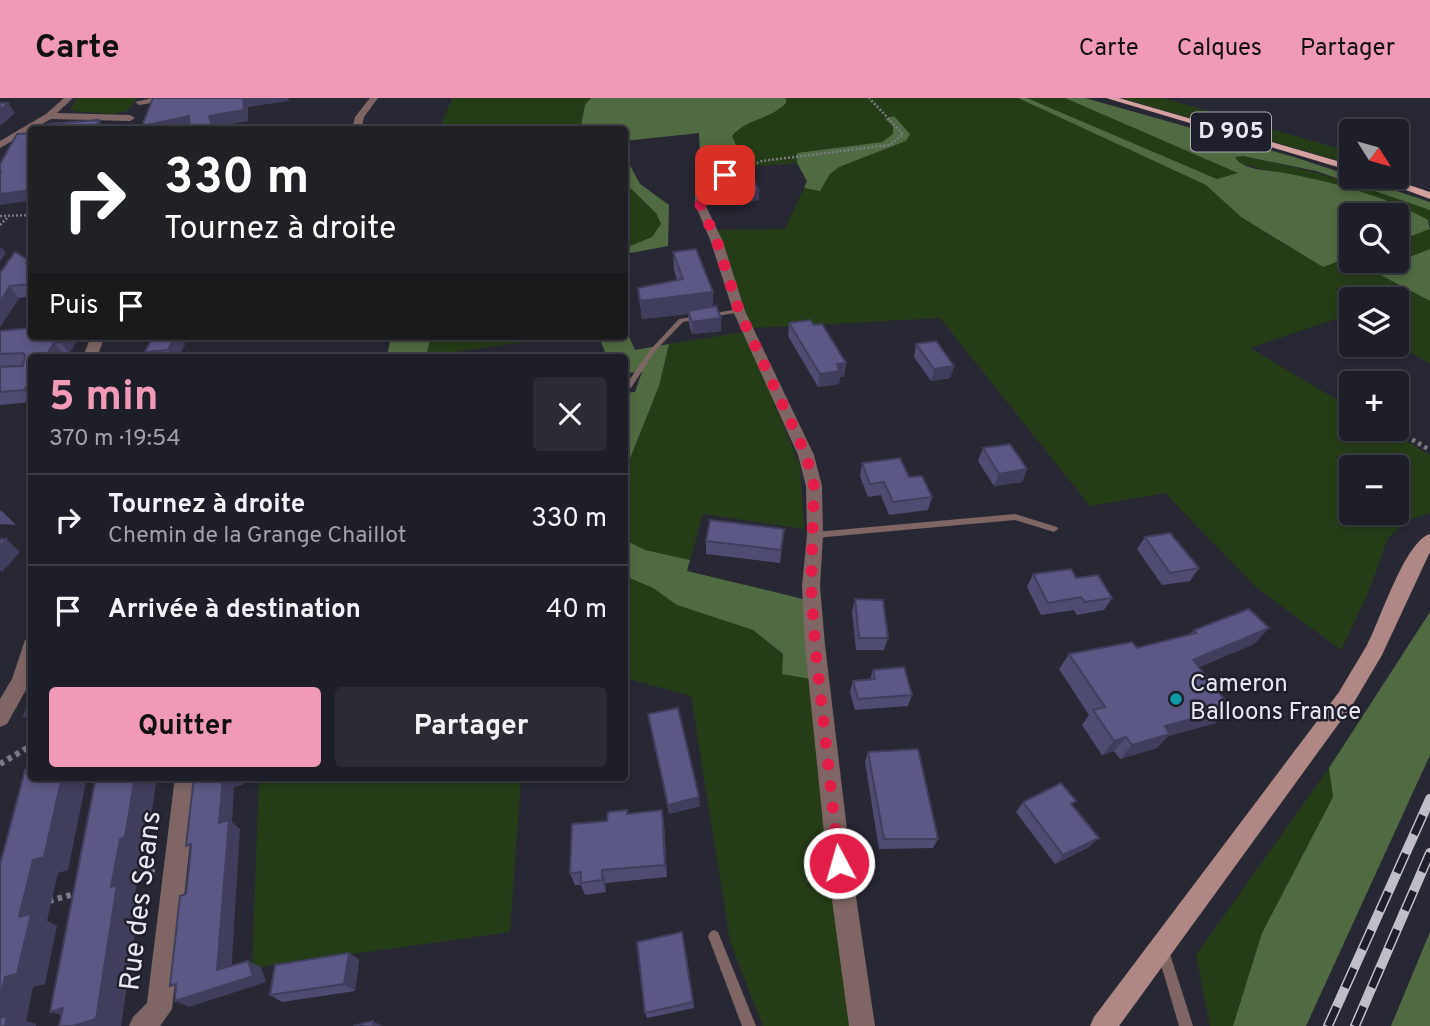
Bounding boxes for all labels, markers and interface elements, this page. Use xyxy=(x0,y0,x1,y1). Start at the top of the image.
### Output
text: Carte xyxy=(35,28,120,70)
text: Carte xyxy=(1079,34,1139,64)
text: Calques xyxy=(1177,34,1262,64)
text: Partager xyxy=(1300,34,1395,64)
road number: D 905 xyxy=(1191,112,1271,152)
north arrow xyxy=(1339,119,1409,189)
map controls xyxy=(1339,119,1409,525)
pin xyxy=(695,145,755,205)
text: 330 m xyxy=(164,149,309,211)
icon: right xyxy=(49,154,140,245)
icon: arrive xyxy=(706,156,744,194)
button: search xyxy=(1339,203,1409,273)
text: Tournez à droite xyxy=(164,210,396,250)
icon: arrive xyxy=(112,287,150,325)
button: layers xyxy=(1339,287,1409,357)
text: Puis xyxy=(49,290,98,323)
button: + xyxy=(1339,371,1409,441)
text: 5 min xyxy=(49,372,159,425)
button: close xyxy=(533,377,607,451)
text: 370 m · 19:54 xyxy=(49,425,181,454)
button: − xyxy=(1339,455,1409,525)
text: Tournez à droite xyxy=(108,489,305,522)
icon: right xyxy=(49,501,87,539)
text: 330 m xyxy=(531,503,607,536)
text: Chemin de la Grange Chaillot xyxy=(108,522,407,551)
icon: arrive xyxy=(49,592,87,630)
text: Arrivée à destination xyxy=(108,594,361,627)
text: 40 m xyxy=(546,594,607,627)
place label: Cameron Balloons France xyxy=(1190,670,1361,728)
button: Quitter xyxy=(49,687,321,767)
button: Partager xyxy=(335,687,607,767)
marker: Cameron Balloons France xyxy=(1168,691,1184,707)
street label: Rue des Seans xyxy=(113,809,171,993)
position arrow xyxy=(802,826,876,900)

